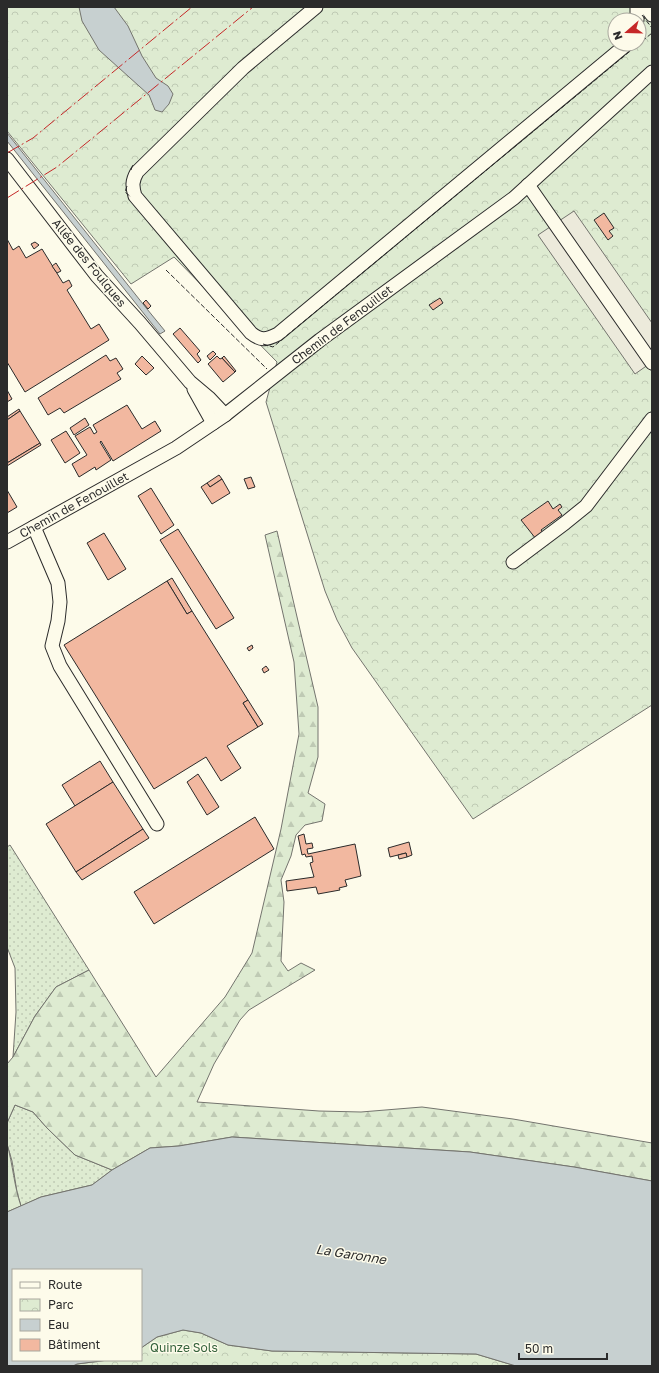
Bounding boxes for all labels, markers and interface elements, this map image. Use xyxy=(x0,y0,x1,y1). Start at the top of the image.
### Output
north arrow xyxy=(607,12,647,52)
text: N xyxy=(610,29,625,42)
street label: Allée des Foulques xyxy=(49,216,130,310)
street label: Chemin de Fenouillet xyxy=(288,282,395,367)
street label: Chemin de Fenouillet xyxy=(17,468,131,541)
water label: La Garonne xyxy=(315,1241,389,1268)
legend xyxy=(12,1269,142,1361)
text: Route xyxy=(48,1277,82,1292)
text: Parc xyxy=(48,1297,74,1312)
text: Eau xyxy=(48,1317,69,1332)
scale bar xyxy=(519,1335,607,1361)
text: Bâtiment xyxy=(48,1337,101,1352)
park label: Quinze Sols xyxy=(150,1340,218,1355)
text: 50 m xyxy=(525,1341,553,1356)

